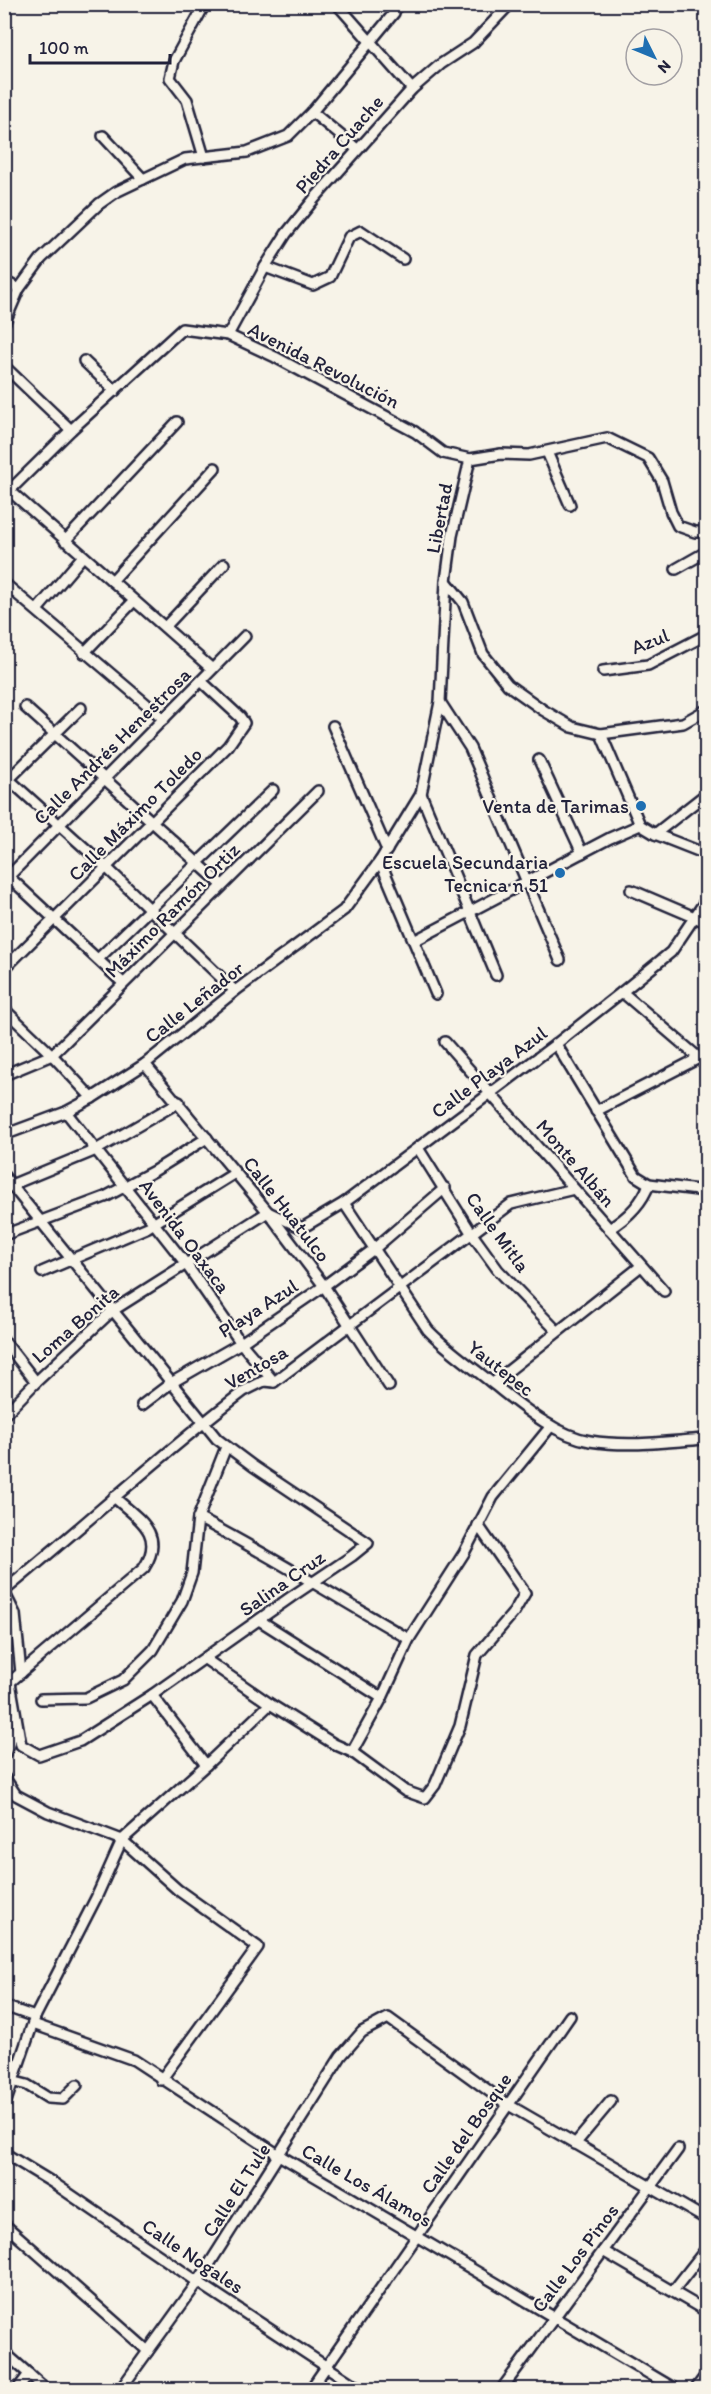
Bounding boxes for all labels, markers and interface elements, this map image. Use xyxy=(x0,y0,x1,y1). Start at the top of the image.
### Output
scale bar xyxy=(30,27,170,65)
north arrow xyxy=(624,27,684,87)
text: 100 m xyxy=(39,37,89,59)
text: N xyxy=(654,56,675,77)
street label: Piedra Cuache xyxy=(290,90,388,198)
street label: Avenida Revolución xyxy=(244,316,404,414)
street label: Libertad xyxy=(420,481,458,555)
street label: Azul xyxy=(628,623,673,659)
street label: Calle Andrés Henestrosa xyxy=(28,662,196,830)
street label: Calle Máximo Toledo xyxy=(63,742,207,886)
place label: Venta de Tarimas xyxy=(482,794,629,818)
marker: Venta de Tarimas xyxy=(634,799,648,813)
street label: Máximo Ramón Ortiz xyxy=(99,837,245,983)
place label: Escuela Secundaria Tecnica n 51 xyxy=(382,850,548,897)
marker: Escuela Secundaria Tecnica n 51 xyxy=(553,866,567,880)
street label: Calle Leñador xyxy=(140,956,249,1048)
street label: Calle Playa Azul xyxy=(426,1020,552,1123)
street label: Monte Albán xyxy=(531,1114,621,1212)
street label: Calle Huatulco xyxy=(238,1151,336,1267)
street label: Avenida Oaxaca xyxy=(134,1174,236,1298)
street label: Calle Mitla xyxy=(461,1187,536,1277)
street label: Playa Azul xyxy=(214,1273,303,1343)
street label: Loma Bonita xyxy=(27,1280,124,1368)
street label: Yautepec xyxy=(463,1335,539,1401)
street label: Ventosa xyxy=(220,1339,292,1395)
street label: Salina Cruz xyxy=(235,1544,330,1621)
street label: Calle del Bosque xyxy=(415,2068,517,2198)
street label: Calle El Tule xyxy=(197,2138,275,2242)
street label: Calle Los Álamos xyxy=(298,2138,436,2232)
street label: Calle Los Pinos xyxy=(526,2199,624,2317)
street label: Calle Nogales xyxy=(138,2213,248,2299)

